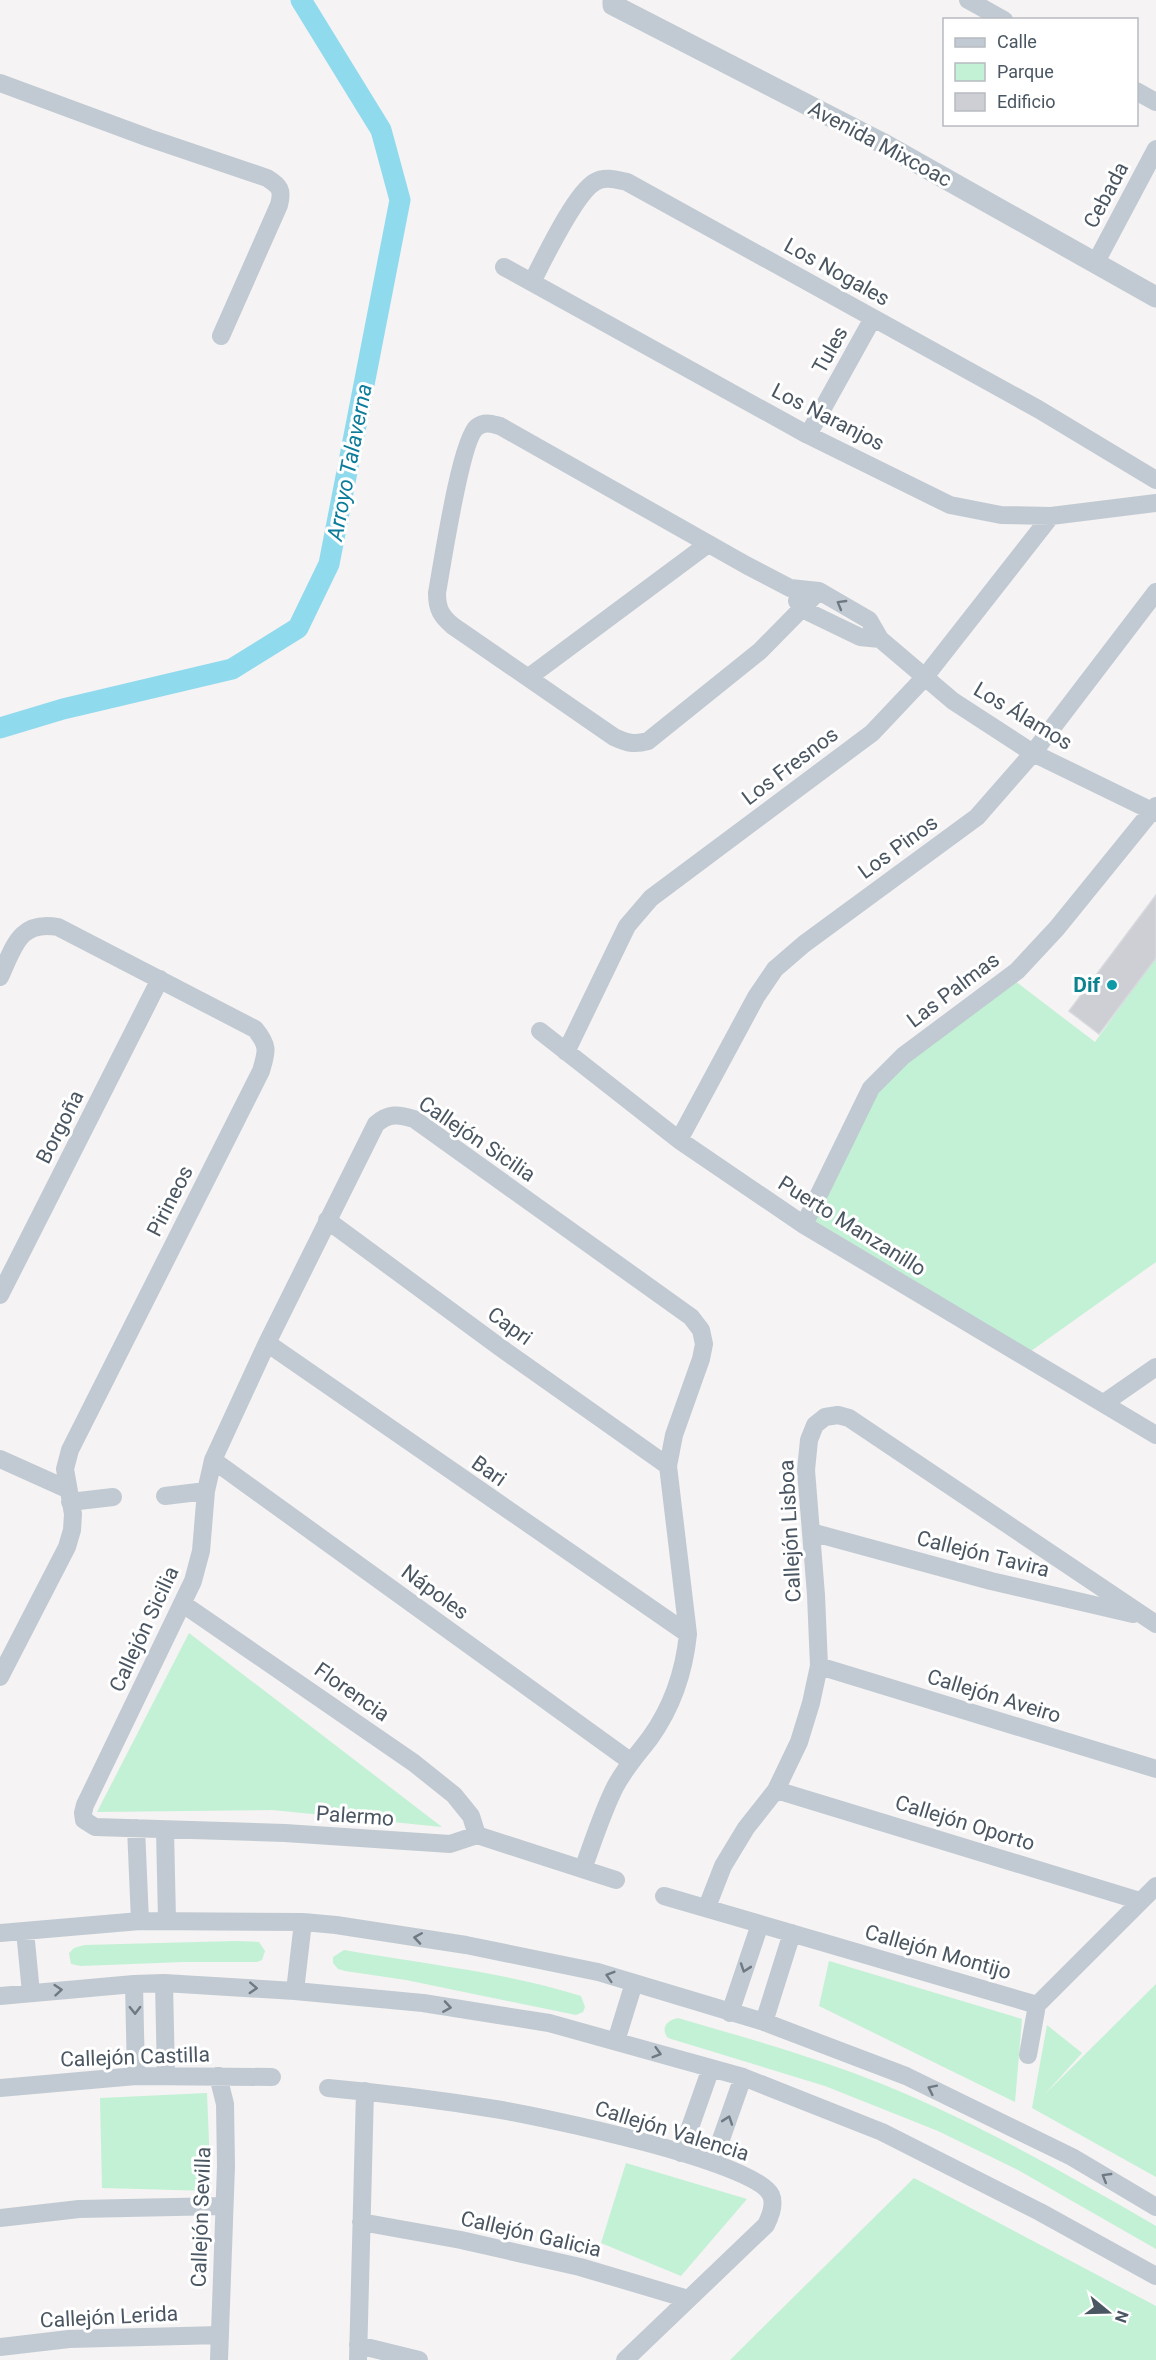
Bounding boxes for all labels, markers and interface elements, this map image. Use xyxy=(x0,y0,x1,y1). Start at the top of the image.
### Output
legend xyxy=(943,18,1138,126)
text: Calle xyxy=(997,31,1037,52)
text: Parque xyxy=(997,61,1054,82)
text: Edificio xyxy=(997,91,1056,112)
street label: Avenida Mixcoac xyxy=(804,96,956,192)
street label: Cebada xyxy=(1079,158,1133,232)
street label: Los Nogales xyxy=(780,233,894,311)
street label: Tules xyxy=(807,322,853,378)
street label: Los Naranjos xyxy=(768,378,888,456)
water label: Arroyo Talaverna xyxy=(322,382,377,544)
one-way arrow xyxy=(837,599,847,611)
street label: Los Álamos xyxy=(969,677,1077,755)
street label: Los Fresnos xyxy=(737,722,843,810)
street label: Los Pinos xyxy=(854,810,942,884)
street label: Las Palmas xyxy=(902,948,1004,1032)
place label: Dif xyxy=(1073,973,1100,997)
marker: Dif xyxy=(1105,978,1119,992)
street label: Borgoña xyxy=(31,1086,89,1168)
street label: Callejón Sicilia xyxy=(414,1091,540,1187)
street label: Pirineos xyxy=(142,1162,198,1240)
street label: Puerto Manzanillo xyxy=(774,1171,930,1281)
street label: Capri xyxy=(483,1302,537,1350)
street label: Bari xyxy=(467,1451,511,1491)
street label: Callejón Lisboa xyxy=(774,1459,806,1603)
street label: Callejón Tavira xyxy=(914,1526,1052,1582)
street label: Nápoles xyxy=(397,1560,473,1624)
street label: Callejón Sicilia xyxy=(104,1562,184,1696)
street label: Florencia xyxy=(310,1658,394,1726)
street label: Callejón Aveiro xyxy=(924,1664,1064,1728)
street label: Callejón Oporto xyxy=(892,1790,1038,1856)
street label: Palermo xyxy=(315,1801,395,1831)
street label: Callejón Montijo xyxy=(862,1920,1014,1984)
one-way arrow xyxy=(414,1932,423,1944)
one-way arrow xyxy=(740,1962,752,1973)
one-way arrow xyxy=(605,1971,616,1983)
one-way arrow xyxy=(248,1982,257,1995)
one-way arrow xyxy=(54,1984,63,1997)
one-way arrow xyxy=(442,2000,451,2012)
one-way arrow xyxy=(129,2006,141,2015)
street label: Callejón Castilla xyxy=(60,2042,210,2072)
one-way arrow xyxy=(652,2046,662,2058)
one-way arrow xyxy=(927,2084,938,2096)
street label: Callejón Valencia xyxy=(592,2096,752,2166)
one-way arrow xyxy=(720,2115,733,2126)
street label: Callejón Sevilla xyxy=(187,2146,215,2288)
one-way arrow xyxy=(1102,2173,1112,2184)
street label: Callejón Galicia xyxy=(458,2206,604,2262)
north arrow xyxy=(1078,2282,1138,2342)
street label: Callejón Lerida xyxy=(39,2301,179,2333)
text: N xyxy=(1111,2308,1133,2325)

